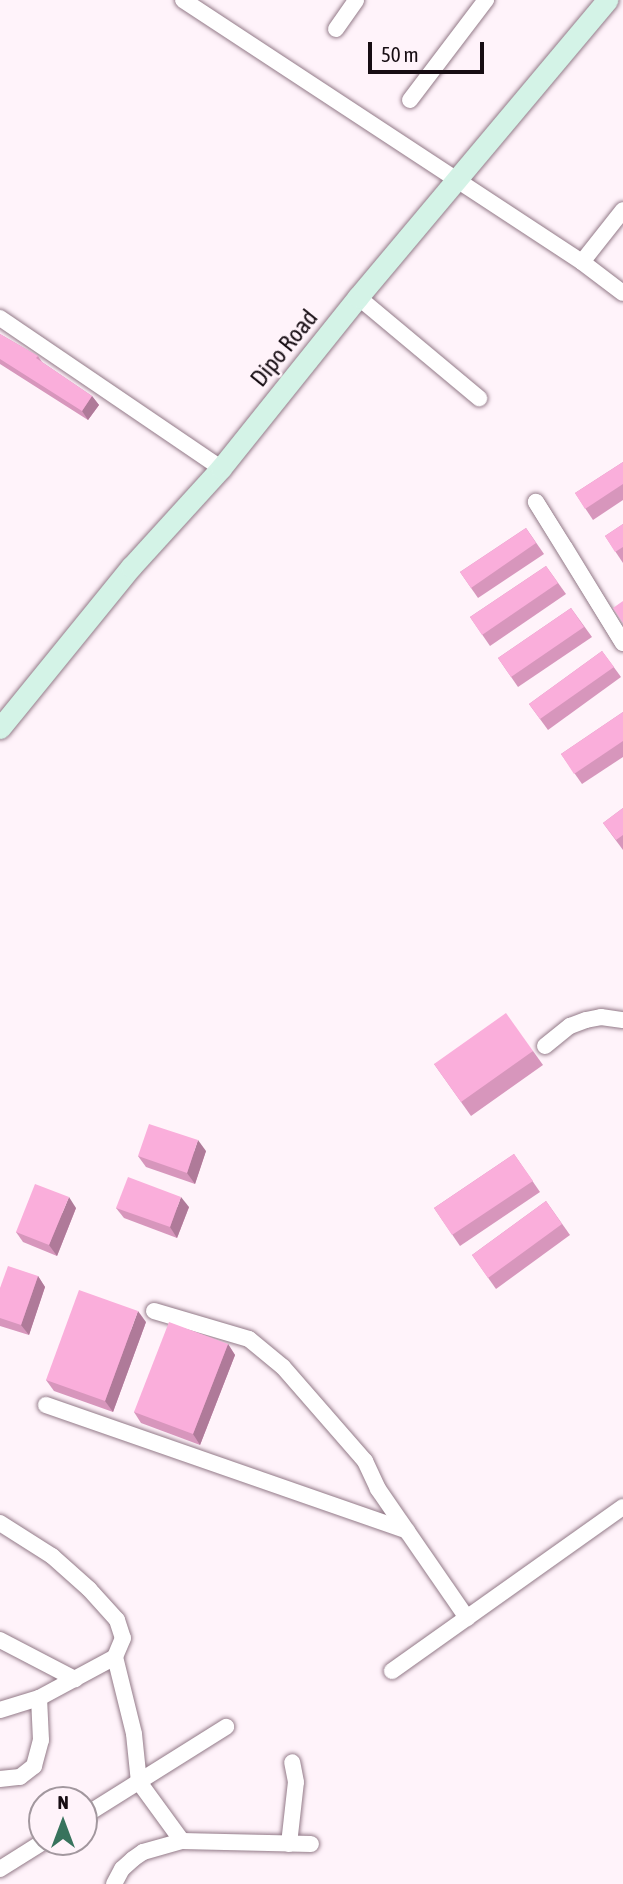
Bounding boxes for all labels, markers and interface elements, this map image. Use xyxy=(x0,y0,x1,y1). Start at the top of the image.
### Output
scale bar xyxy=(371,28,486,72)
text: 50 m xyxy=(381,42,419,66)
street label: Dipo Road xyxy=(244,304,324,392)
north arrow xyxy=(28,1786,98,1856)
text: N xyxy=(57,1791,69,1813)

